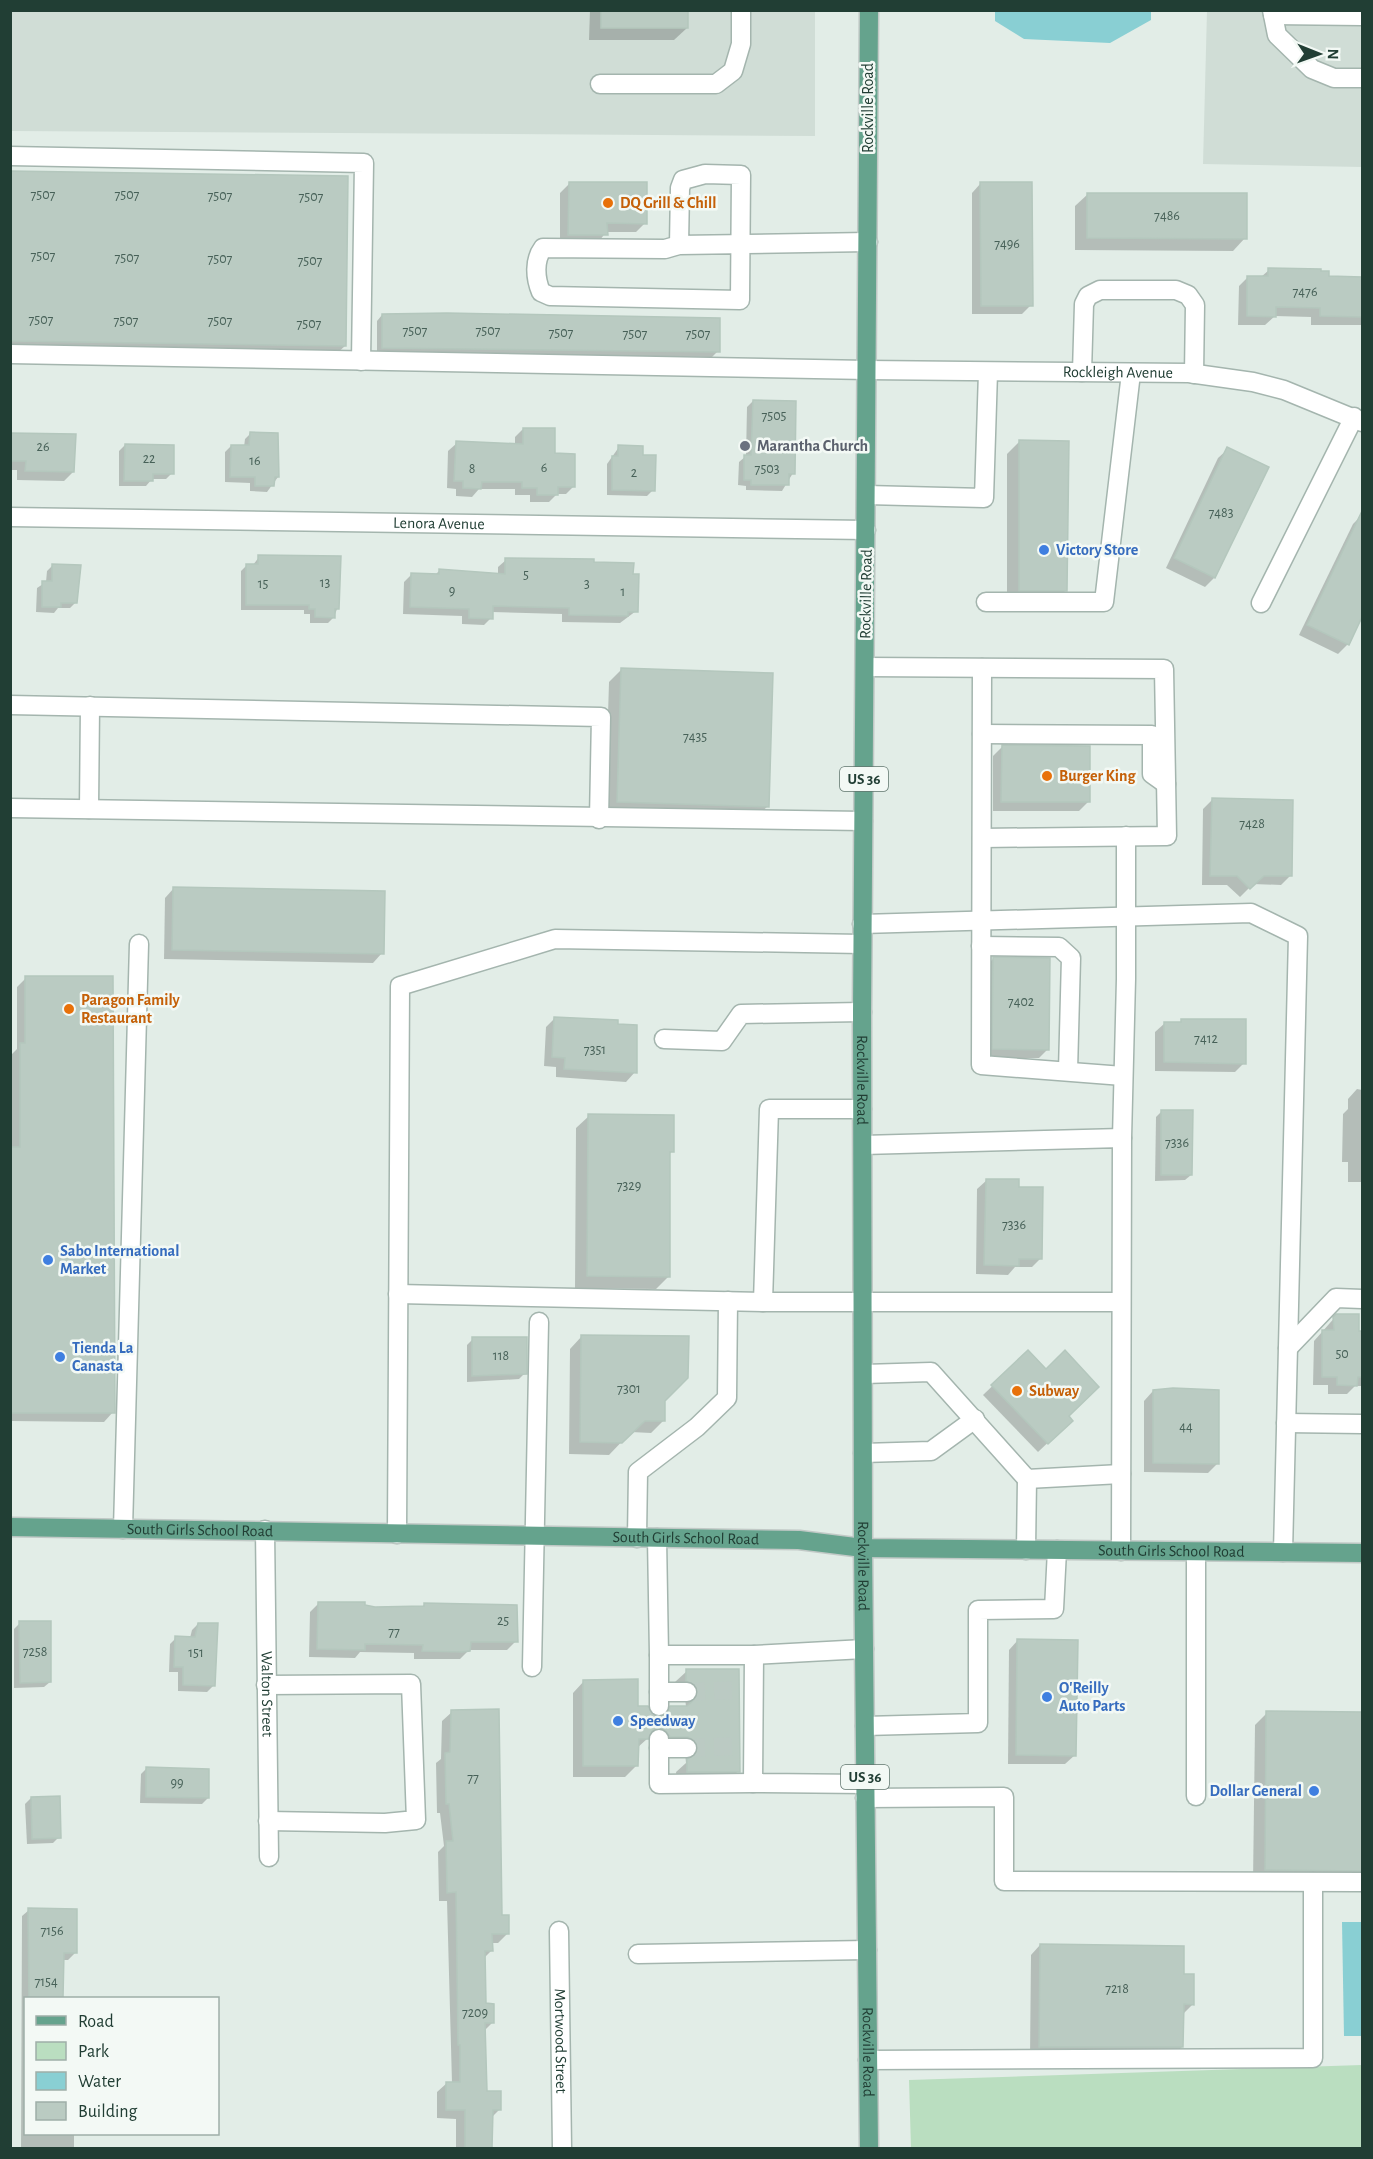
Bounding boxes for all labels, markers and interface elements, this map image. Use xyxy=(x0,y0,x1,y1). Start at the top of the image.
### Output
north arrow xyxy=(1289,24,1349,84)
text: N xyxy=(1325,49,1341,60)
street label: Rockville Road xyxy=(860,63,876,153)
house number: 7507 xyxy=(31,188,56,202)
house number: 7507 xyxy=(115,188,140,202)
house number: 7507 xyxy=(208,189,233,203)
house number: 7507 xyxy=(299,190,324,204)
place label: DQ Grill & Chill xyxy=(620,195,716,212)
marker: DQ Grill & Chill xyxy=(601,196,615,210)
house number: 7486 xyxy=(1154,209,1180,223)
house number: 7496 xyxy=(994,237,1020,251)
house number: 7507 xyxy=(31,249,56,263)
house number: 7507 xyxy=(115,251,140,265)
house number: 7507 xyxy=(208,252,233,266)
house number: 7507 xyxy=(298,254,323,268)
house number: 7476 xyxy=(1293,285,1318,299)
house number: 7507 xyxy=(29,313,54,327)
house number: 7507 xyxy=(114,314,139,328)
house number: 7507 xyxy=(208,314,233,328)
house number: 7507 xyxy=(297,317,322,331)
house number: 7507 xyxy=(403,324,428,338)
house number: 7507 xyxy=(476,324,501,338)
house number: 7507 xyxy=(549,326,574,340)
house number: 7507 xyxy=(623,327,648,341)
house number: 7507 xyxy=(686,327,711,341)
street label: Rockleigh Avenue xyxy=(1063,364,1173,381)
house number: 7505 xyxy=(762,409,787,423)
place label: Marantha Church xyxy=(757,438,868,454)
marker: Marantha Church xyxy=(738,439,752,453)
house number: 26 xyxy=(37,440,49,454)
house number: 22 xyxy=(143,452,155,466)
house number: 16 xyxy=(249,454,261,468)
house number: 6 xyxy=(541,461,547,475)
house number: 8 xyxy=(469,462,475,476)
house number: 7503 xyxy=(755,462,780,476)
house number: 2 xyxy=(631,466,637,480)
house number: 7483 xyxy=(1209,506,1234,520)
street label: Lenora Avenue xyxy=(393,515,485,532)
place label: Victory Store xyxy=(1056,542,1139,559)
marker: Victory Store xyxy=(1037,543,1051,557)
street label: Rockville Road xyxy=(857,549,875,639)
house number: 5 xyxy=(523,568,529,582)
house number: 13 xyxy=(320,576,331,590)
house number: 15 xyxy=(258,577,268,591)
house number: 3 xyxy=(584,577,590,591)
house number: 9 xyxy=(449,584,455,598)
house number: 1 xyxy=(621,585,625,599)
house number: 7435 xyxy=(683,730,707,744)
road number: US 36 xyxy=(840,767,888,791)
place label: Burger King xyxy=(1059,768,1136,784)
marker: Burger King xyxy=(1040,769,1054,783)
house number: 7428 xyxy=(1239,817,1265,831)
place label: Paragon Family Restaurant xyxy=(81,992,181,1026)
house number: 7402 xyxy=(1008,995,1034,1009)
marker: Paragon Family Restaurant xyxy=(62,1002,76,1016)
house number: 7412 xyxy=(1194,1032,1218,1046)
street label: Rockville Road xyxy=(854,1035,870,1125)
house number: 7351 xyxy=(584,1043,606,1057)
house number: 7336 xyxy=(1165,1136,1189,1150)
house number: 7329 xyxy=(617,1179,641,1193)
house number: 7336 xyxy=(1002,1218,1026,1232)
place label: Sabo International Market xyxy=(60,1243,180,1277)
marker: Sabo International Market xyxy=(41,1253,55,1267)
place label: Tienda La Canasta xyxy=(72,1340,134,1374)
house number: 50 xyxy=(1335,1347,1349,1361)
house number: 118 xyxy=(493,1349,509,1363)
marker: Tienda La Canasta xyxy=(53,1350,67,1364)
house number: 7301 xyxy=(617,1382,641,1396)
place label: Subway xyxy=(1029,1383,1080,1400)
marker: Subway xyxy=(1010,1384,1024,1398)
house number: 44 xyxy=(1179,1420,1193,1434)
street label: South Girls School Road xyxy=(127,1521,273,1539)
street label: Rockville Road xyxy=(855,1521,872,1611)
street label: South Girls School Road xyxy=(613,1529,759,1547)
street label: South Girls School Road xyxy=(1098,1542,1245,1560)
house number: 25 xyxy=(497,1614,509,1628)
house number: 77 xyxy=(388,1625,400,1639)
house number: 7258 xyxy=(23,1645,47,1659)
house number: 151 xyxy=(188,1646,204,1660)
street label: Walton Street xyxy=(258,1651,276,1737)
place label: O'Reilly Auto Parts xyxy=(1059,1680,1126,1714)
marker: O'Reilly Auto Parts xyxy=(1040,1690,1054,1704)
place label: Speedway xyxy=(630,1713,696,1730)
marker: Speedway xyxy=(611,1714,625,1728)
road number: US 36 xyxy=(841,1765,889,1789)
house number: 77 xyxy=(467,1771,479,1785)
house number: 99 xyxy=(170,1776,184,1790)
place label: Dollar General xyxy=(1209,1783,1302,1799)
marker: Dollar General xyxy=(1307,1784,1321,1798)
house number: 7156 xyxy=(40,1924,64,1938)
house number: 7154 xyxy=(34,1975,58,1989)
house number: 7218 xyxy=(1105,1982,1129,1996)
street label: Mortwood Street xyxy=(552,1988,569,2094)
legend xyxy=(24,1997,219,2135)
house number: 7209 xyxy=(462,2006,488,2020)
street label: Rockville Road xyxy=(860,2007,876,2097)
text: Road xyxy=(78,2013,114,2031)
text: Park xyxy=(78,2043,110,2061)
text: Water xyxy=(78,2073,121,2091)
text: Building xyxy=(78,2103,138,2121)

